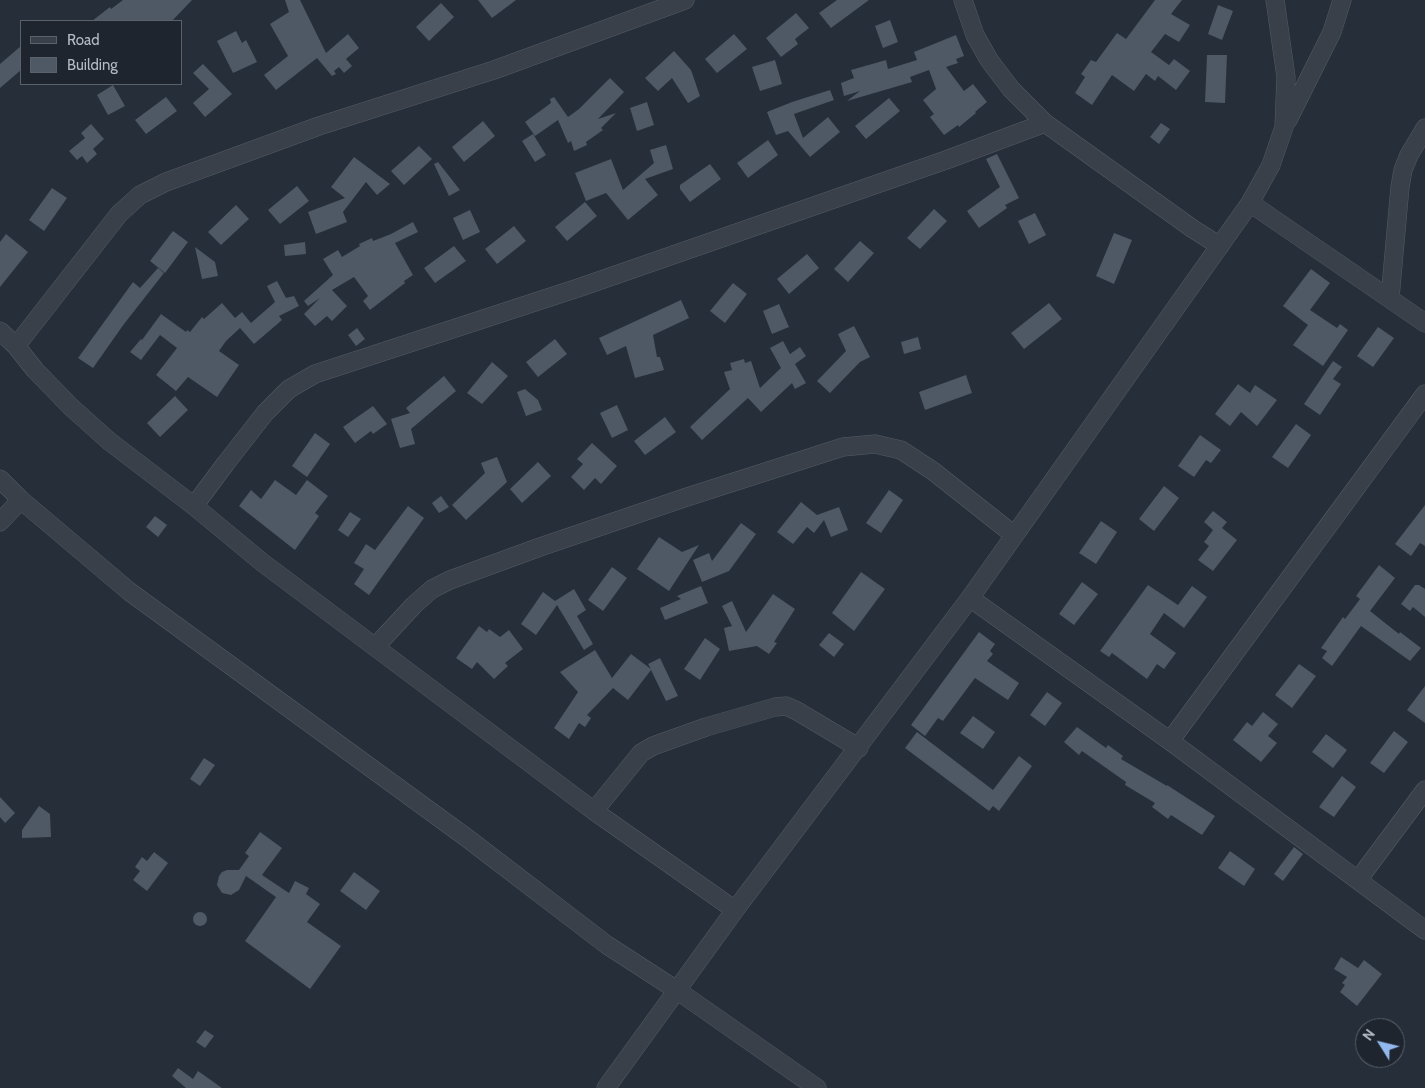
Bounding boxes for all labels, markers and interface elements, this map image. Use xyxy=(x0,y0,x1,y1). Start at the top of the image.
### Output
legend xyxy=(20,20,182,85)
text: Road xyxy=(67,31,100,49)
text: Building xyxy=(67,56,118,74)
north arrow xyxy=(1355,1018,1405,1068)
text: N xyxy=(1358,1025,1379,1044)

